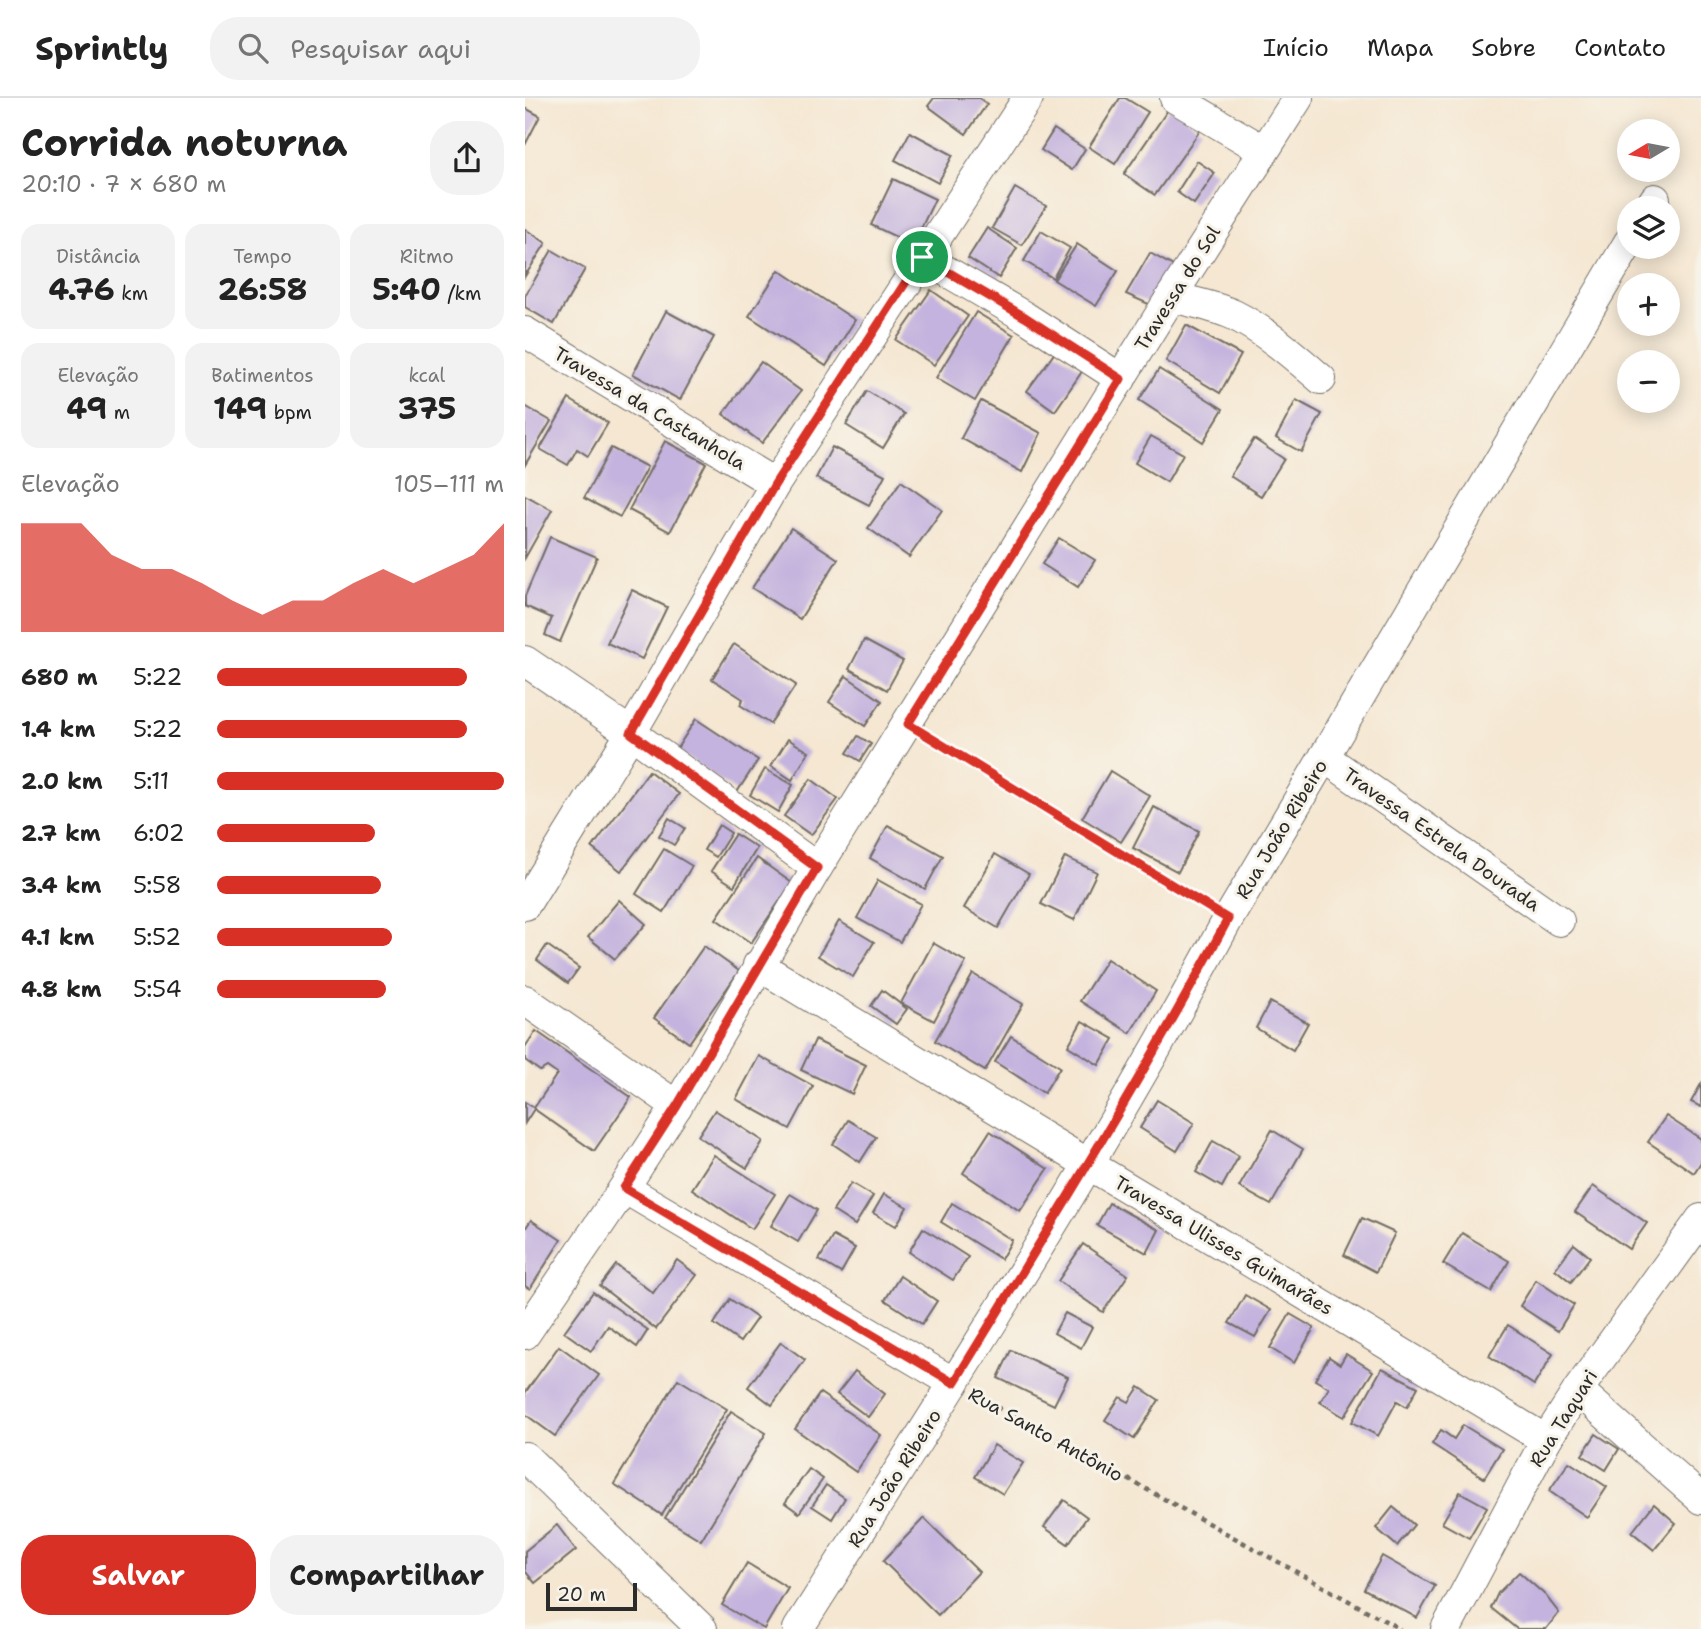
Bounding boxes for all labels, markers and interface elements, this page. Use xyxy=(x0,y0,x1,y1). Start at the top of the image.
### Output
search box xyxy=(210,17,700,80)
text: Sprintly xyxy=(35,26,168,71)
icon: search xyxy=(234,29,272,67)
text: Pesquisar aqui xyxy=(290,31,471,66)
text: Início xyxy=(1263,32,1329,64)
text: Mapa xyxy=(1367,32,1433,64)
text: Sobre xyxy=(1471,32,1536,64)
text: Contato xyxy=(1574,32,1666,64)
text: Corrida noturna xyxy=(21,117,348,168)
north arrow xyxy=(1617,119,1680,182)
map controls xyxy=(1617,119,1680,413)
button: share xyxy=(430,121,504,195)
text: 20:10 · 7 × 680 m xyxy=(21,169,226,199)
button: layers xyxy=(1617,196,1680,259)
street label: Travessa do Sol xyxy=(1129,221,1226,355)
pin xyxy=(892,227,952,287)
icon: arrive xyxy=(903,238,941,276)
text: Distância xyxy=(56,244,140,269)
text: Tempo xyxy=(233,244,292,269)
text: Ritmo xyxy=(400,244,454,269)
text: 4.76 xyxy=(48,269,115,310)
text: 26:58 xyxy=(217,269,308,310)
text: 5:40 xyxy=(372,269,441,310)
button: + xyxy=(1617,273,1680,336)
text: km xyxy=(115,281,148,306)
text: /km xyxy=(441,281,481,306)
street label: Travessa da Castanhola xyxy=(549,341,751,476)
button: − xyxy=(1617,350,1680,413)
text: Elevação xyxy=(57,363,139,388)
text: Batimentos xyxy=(211,363,314,388)
text: kcal xyxy=(408,363,445,388)
text: 49 xyxy=(66,388,107,429)
text: 149 xyxy=(213,388,267,429)
text: 375 xyxy=(397,388,456,429)
text: m xyxy=(107,400,130,425)
text: bpm xyxy=(267,400,312,425)
text: Elevação xyxy=(21,469,120,499)
text: 105–111 m xyxy=(394,469,504,499)
text: 680 m xyxy=(21,662,98,692)
text: 5:22 xyxy=(133,662,182,692)
text: 1.4 km xyxy=(21,714,95,744)
text: 5:22 xyxy=(133,714,182,744)
street label: Rua João Ribeiro xyxy=(1230,755,1333,904)
street label: Travessa Estrela Dourada xyxy=(1338,762,1545,917)
text: 2.0 km xyxy=(21,766,103,796)
text: 5:11 xyxy=(133,766,169,796)
text: 2.7 km xyxy=(21,818,101,848)
text: 6:02 xyxy=(133,818,185,848)
text: 3.4 km xyxy=(21,870,101,900)
text: 5:58 xyxy=(133,870,182,900)
text: 4.1 km xyxy=(21,922,94,952)
text: 5:52 xyxy=(133,922,181,952)
text: 4.8 km xyxy=(21,974,102,1004)
text: 5:54 xyxy=(133,974,182,1004)
street label: Travessa Ulisses Guimarães xyxy=(1110,1170,1338,1321)
street label: Rua Taquari xyxy=(1524,1365,1603,1472)
street label: Rua Santo Antônio xyxy=(964,1382,1128,1487)
street label: Rua João Ribeiro xyxy=(842,1404,947,1552)
button: Salvar xyxy=(21,1535,256,1615)
button: Compartilhar xyxy=(270,1535,504,1615)
scale bar xyxy=(546,1580,637,1612)
text: 20 m xyxy=(557,1582,606,1607)

